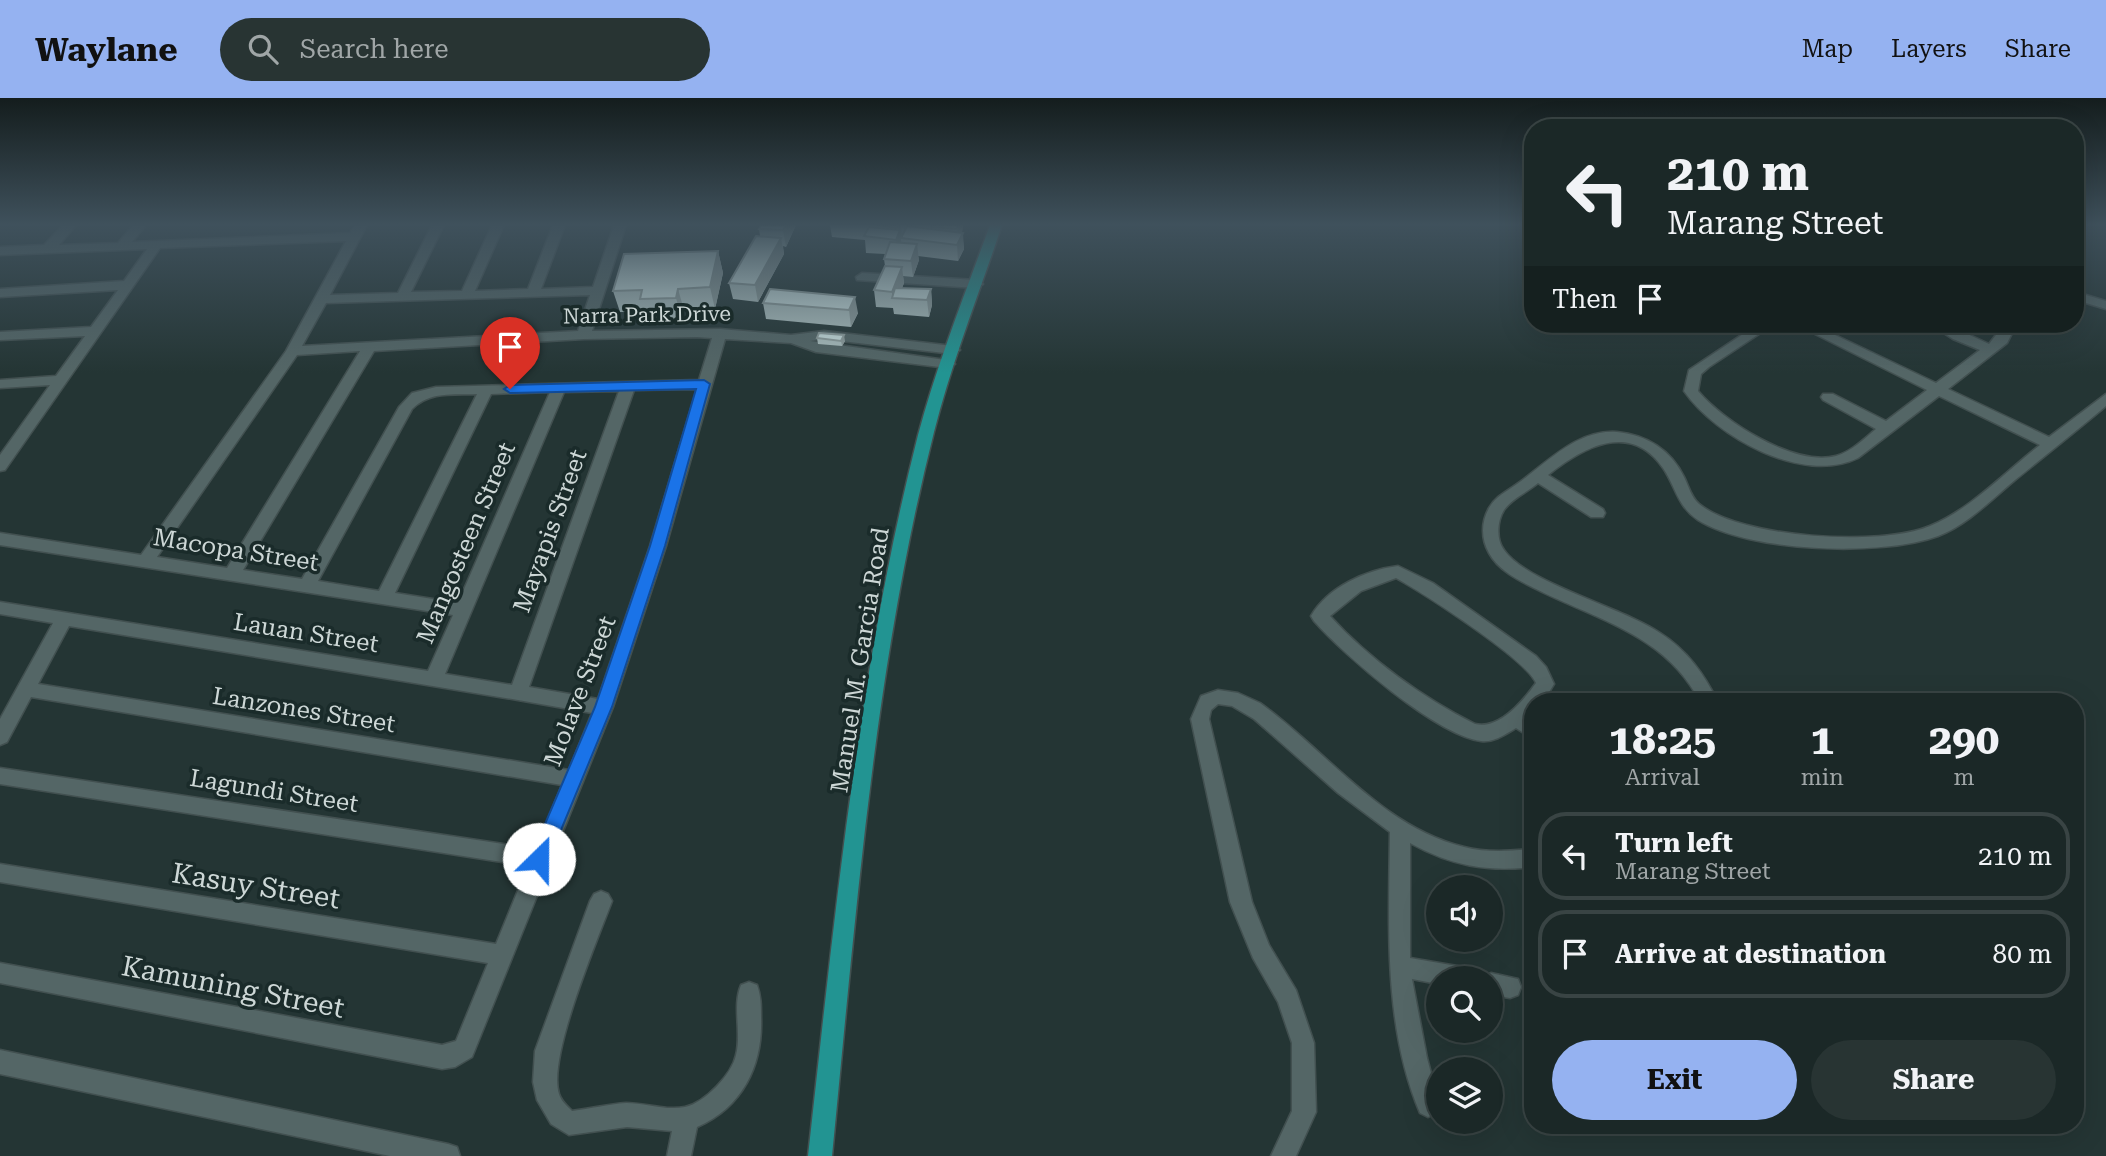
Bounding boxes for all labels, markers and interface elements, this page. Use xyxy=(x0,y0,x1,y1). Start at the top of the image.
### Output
search box xyxy=(220,18,710,81)
text: Waylane xyxy=(35,30,178,69)
icon: search xyxy=(244,30,282,68)
text: Search here xyxy=(300,34,449,64)
text: Map xyxy=(1802,35,1853,63)
text: Layers xyxy=(1891,35,1967,63)
text: Share xyxy=(2005,35,2071,63)
text: 210 m xyxy=(1667,145,1809,202)
icon: left xyxy=(1552,147,1643,238)
text: Marang Street xyxy=(1667,204,1883,242)
icon: arrive xyxy=(1631,280,1669,318)
text: Then xyxy=(1552,284,1617,314)
street label: Narra Park Drive xyxy=(563,302,731,328)
pin xyxy=(480,317,540,389)
icon: arrive xyxy=(491,328,529,366)
street label: Mangosteen Street xyxy=(411,438,521,648)
street label: Mayapis Street xyxy=(508,446,593,616)
street label: Macopa Street xyxy=(151,523,321,577)
street label: Manuel M. Garcia Road xyxy=(825,525,895,795)
street label: Lauan Street xyxy=(232,608,381,658)
street label: Molave Street xyxy=(538,612,622,770)
street label: Lanzones Street xyxy=(211,682,397,738)
text: 18:25 xyxy=(1609,715,1716,764)
text: 1 xyxy=(1811,715,1834,764)
text: 290 xyxy=(1929,715,1999,764)
street label: Lagundi Street xyxy=(188,764,360,818)
text: Arrival xyxy=(1625,764,1700,791)
text: min xyxy=(1801,764,1844,791)
text: m xyxy=(1953,764,1974,791)
position arrow xyxy=(502,822,576,896)
text: Turn left xyxy=(1615,828,1733,858)
icon: left xyxy=(1556,837,1594,875)
text: 210 m xyxy=(1978,841,2052,871)
street label: Kasuy Street xyxy=(170,856,342,916)
text: Marang Street xyxy=(1615,858,1771,885)
map controls xyxy=(1426,875,1503,1134)
button: sound xyxy=(1426,875,1503,952)
icon: arrive xyxy=(1556,935,1594,973)
text: Arrive at destination xyxy=(1615,939,1886,969)
text: 80 m xyxy=(1993,939,2052,969)
street label: Kamuning Street xyxy=(119,949,347,1025)
button: search xyxy=(1426,966,1503,1043)
button: Exit xyxy=(1552,1040,1797,1120)
button: Share xyxy=(1811,1040,2056,1120)
button: layers xyxy=(1426,1057,1503,1134)

